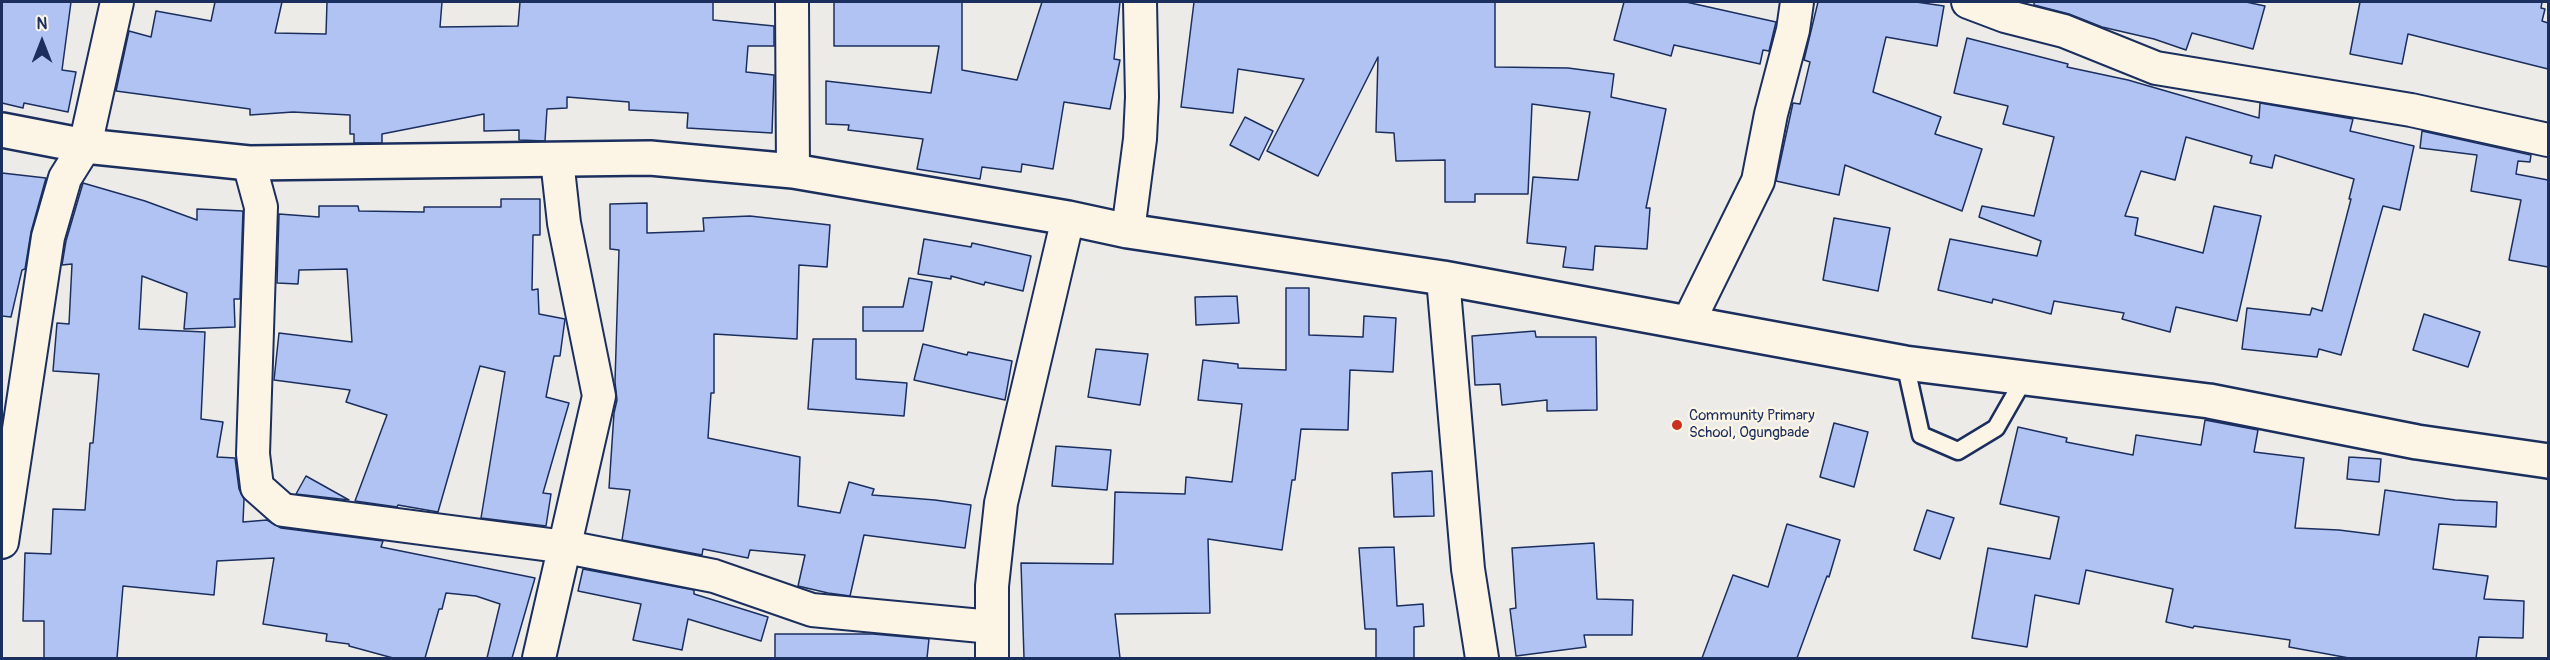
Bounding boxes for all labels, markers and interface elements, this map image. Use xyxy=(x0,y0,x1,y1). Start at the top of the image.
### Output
north arrow xyxy=(12,12,72,72)
text: N xyxy=(37,14,47,34)
place label: Community Primary School, Ogungbade xyxy=(1689,407,1815,442)
marker: Community Primary School, Ogungbade xyxy=(1670,418,1684,432)

